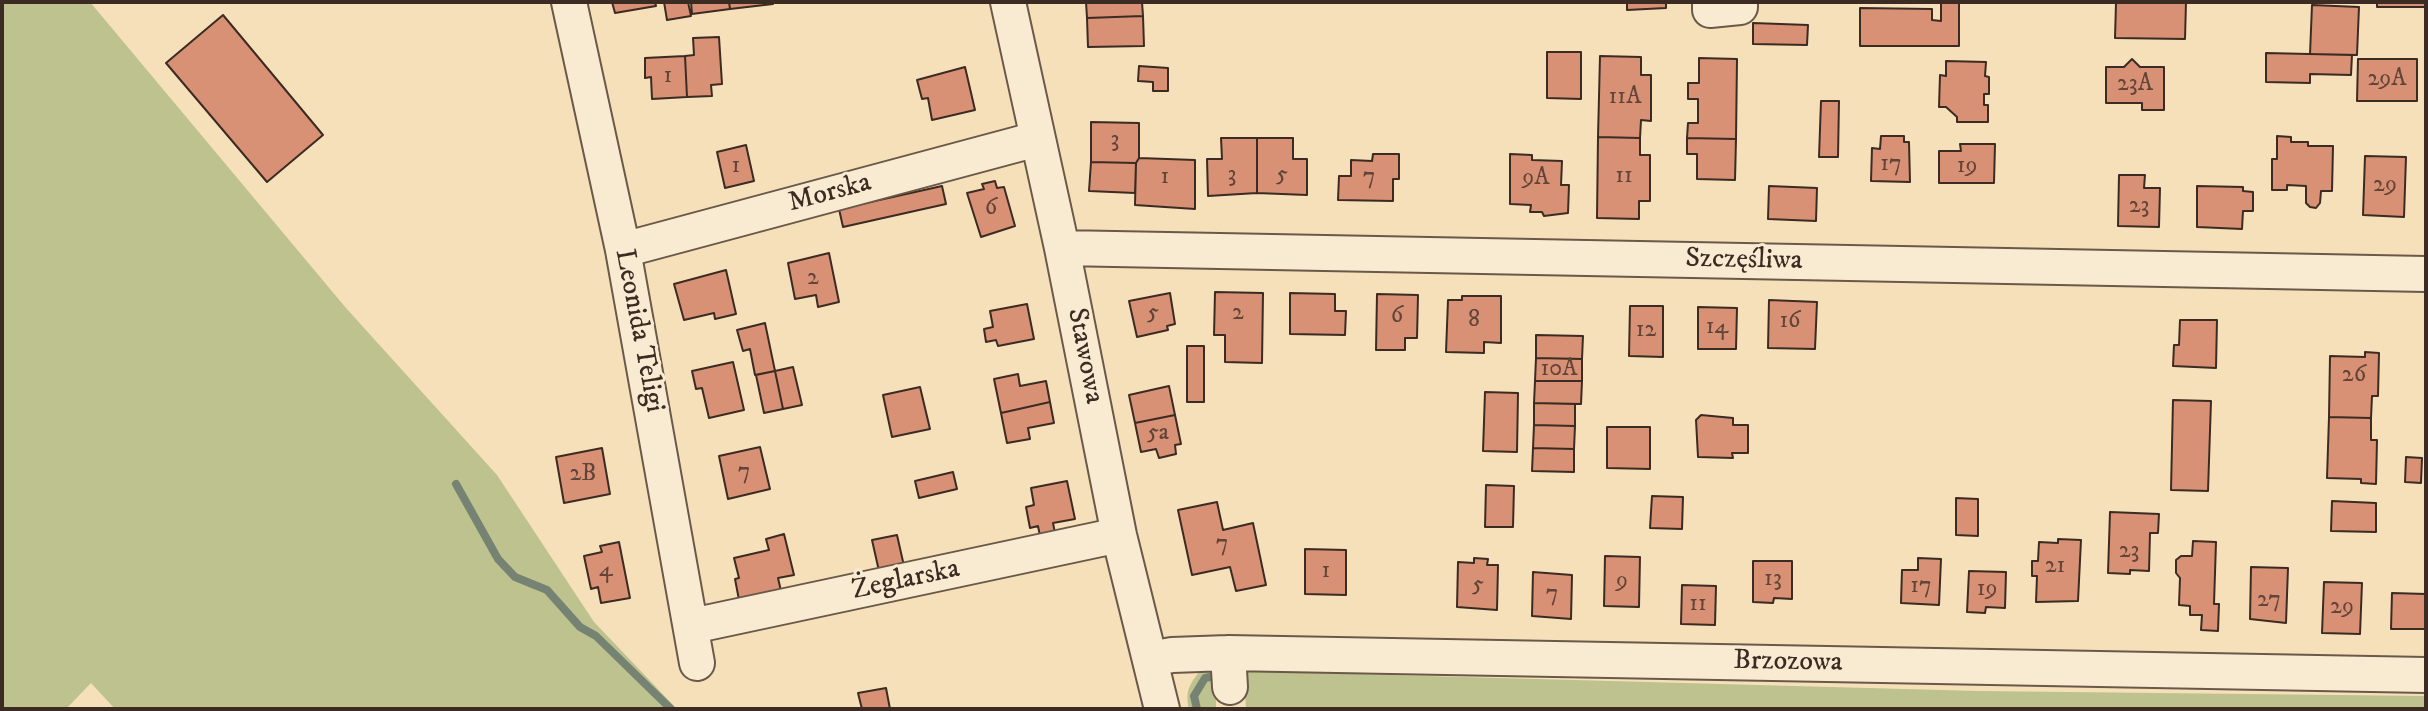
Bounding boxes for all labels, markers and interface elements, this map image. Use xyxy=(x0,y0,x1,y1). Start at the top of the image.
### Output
house number: 1 xyxy=(664,63,672,91)
house number: 29A xyxy=(2367,66,2407,94)
house number: 23A xyxy=(2117,71,2153,99)
house number: 11A xyxy=(1609,84,1641,112)
house number: 3 xyxy=(1111,127,1119,155)
house number: 17 xyxy=(1880,151,1902,179)
house number: 1 xyxy=(732,153,740,181)
house number: 19 xyxy=(1957,153,1977,181)
house number: 3 xyxy=(1228,162,1236,190)
house number: 5 xyxy=(1276,162,1288,190)
house number: 11 xyxy=(1615,163,1633,191)
house number: 1 xyxy=(1161,164,1169,192)
house number: 7 xyxy=(1363,164,1375,192)
house number: 9A xyxy=(1522,165,1550,193)
street label: Morska xyxy=(785,167,875,221)
house number: 29 xyxy=(2373,172,2397,200)
house number: 23 xyxy=(2129,193,2149,221)
house number: 6 xyxy=(985,195,997,223)
street label: Szczęśliwa xyxy=(1685,243,1803,279)
street label: Leonida Teligi xyxy=(606,247,670,415)
house number: 2 xyxy=(807,265,819,293)
house number: 5 xyxy=(1147,300,1159,328)
house number: 2 xyxy=(1232,300,1244,328)
house number: 6 xyxy=(1391,303,1403,331)
street label: Stawowa xyxy=(1058,305,1110,407)
house number: 8 xyxy=(1468,307,1480,335)
house number: 16 xyxy=(1779,308,1801,336)
house number: 14 xyxy=(1706,314,1728,342)
house number: 12 xyxy=(1636,317,1656,345)
house number: 10A xyxy=(1541,356,1577,384)
house number: 26 xyxy=(2342,362,2366,390)
house number: 5a xyxy=(1147,420,1169,448)
house number: 7 xyxy=(738,459,750,487)
house number: 2B xyxy=(570,461,596,489)
house number: 7 xyxy=(1216,531,1228,559)
house number: 23 xyxy=(2119,538,2139,566)
street label: Żeglarska xyxy=(849,553,963,609)
house number: 21 xyxy=(2045,553,2065,581)
house number: 4 xyxy=(599,557,613,585)
house number: 1 xyxy=(1322,558,1330,586)
house number: 13 xyxy=(1764,566,1782,594)
house number: 9 xyxy=(1616,568,1628,596)
house number: 5 xyxy=(1472,572,1484,600)
house number: 17 xyxy=(1910,573,1932,601)
house number: 19 xyxy=(1977,576,1997,604)
house number: 7 xyxy=(1546,581,1558,609)
house number: 27 xyxy=(2257,587,2281,615)
house number: 11 xyxy=(1689,591,1707,619)
house number: 29 xyxy=(2330,594,2354,622)
street label: Brzozowa xyxy=(1733,645,1843,681)

